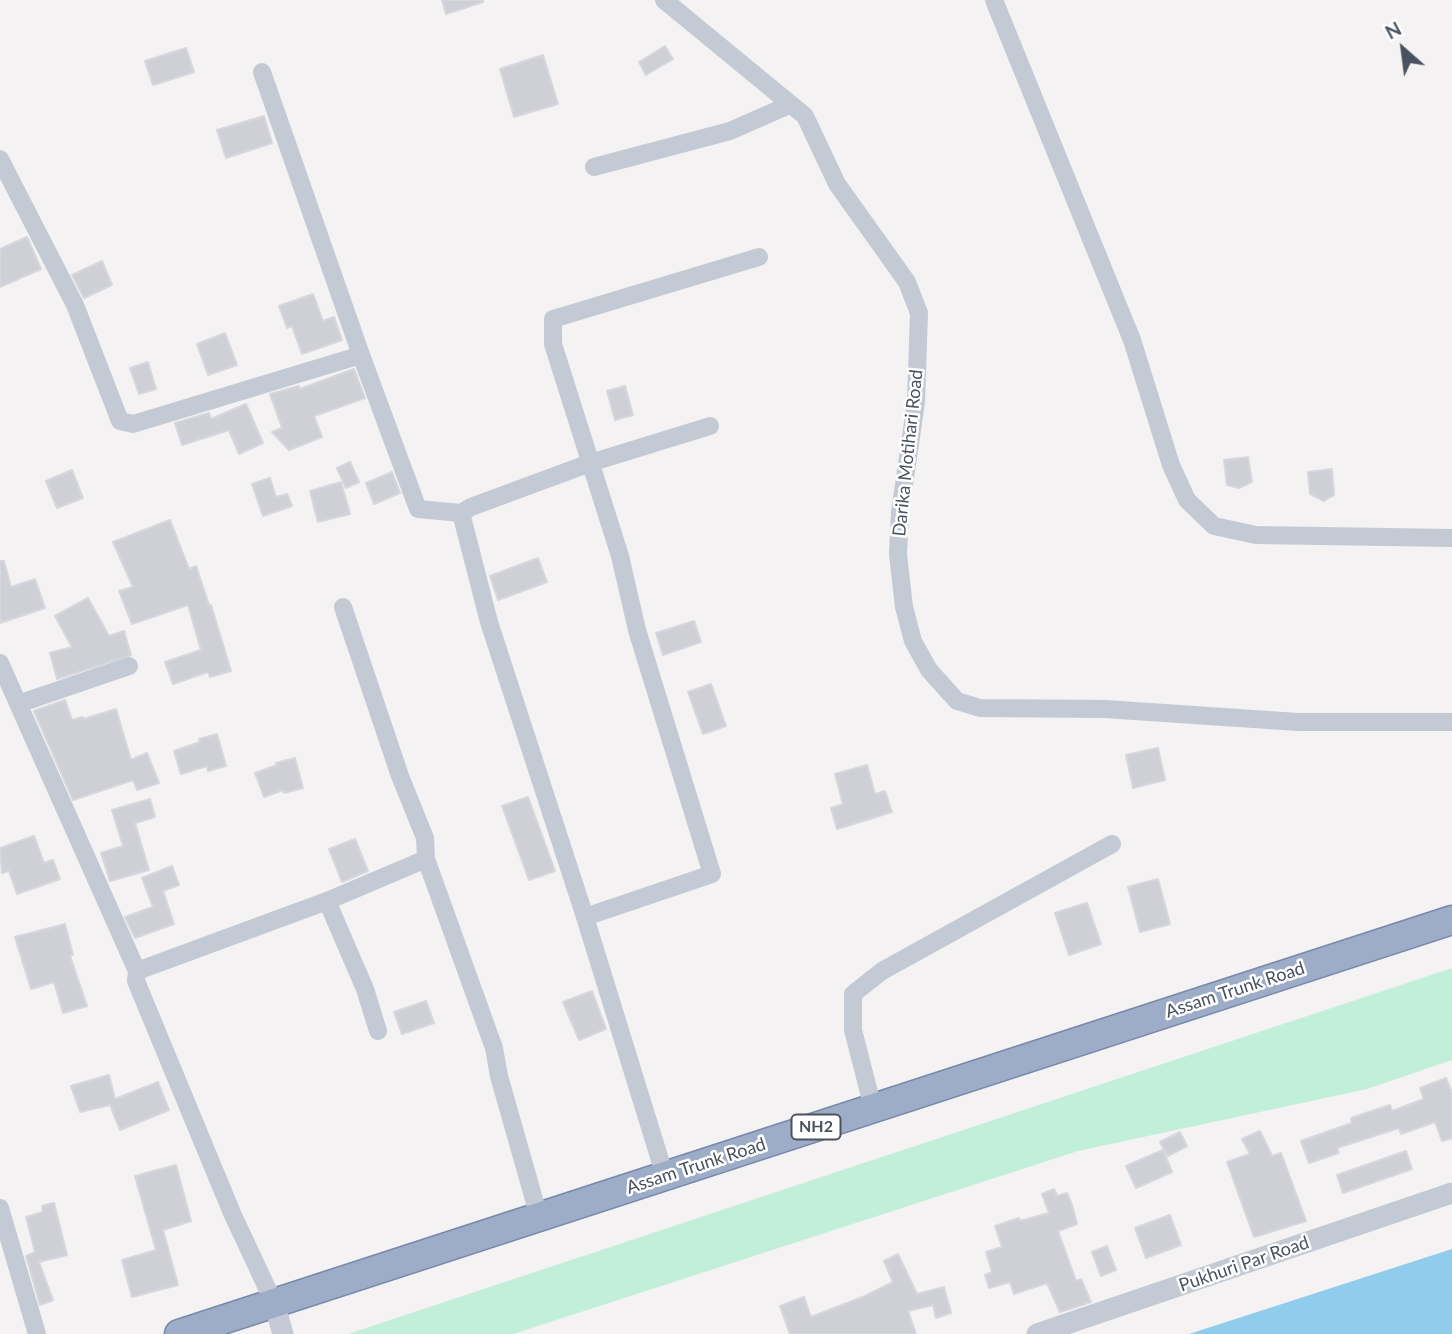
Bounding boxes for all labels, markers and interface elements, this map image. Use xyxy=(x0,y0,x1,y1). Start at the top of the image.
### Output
north arrow xyxy=(1368,14,1438,84)
text: N xyxy=(1381,16,1405,44)
street label: Darika Motihari Road xyxy=(888,368,928,538)
street label: Assam Trunk Road xyxy=(1163,957,1307,1023)
road number: NH2 xyxy=(792,1114,840,1140)
street label: Assam Trunk Road xyxy=(624,1133,768,1199)
street label: Pukhuri Par Road xyxy=(1176,1232,1312,1296)

